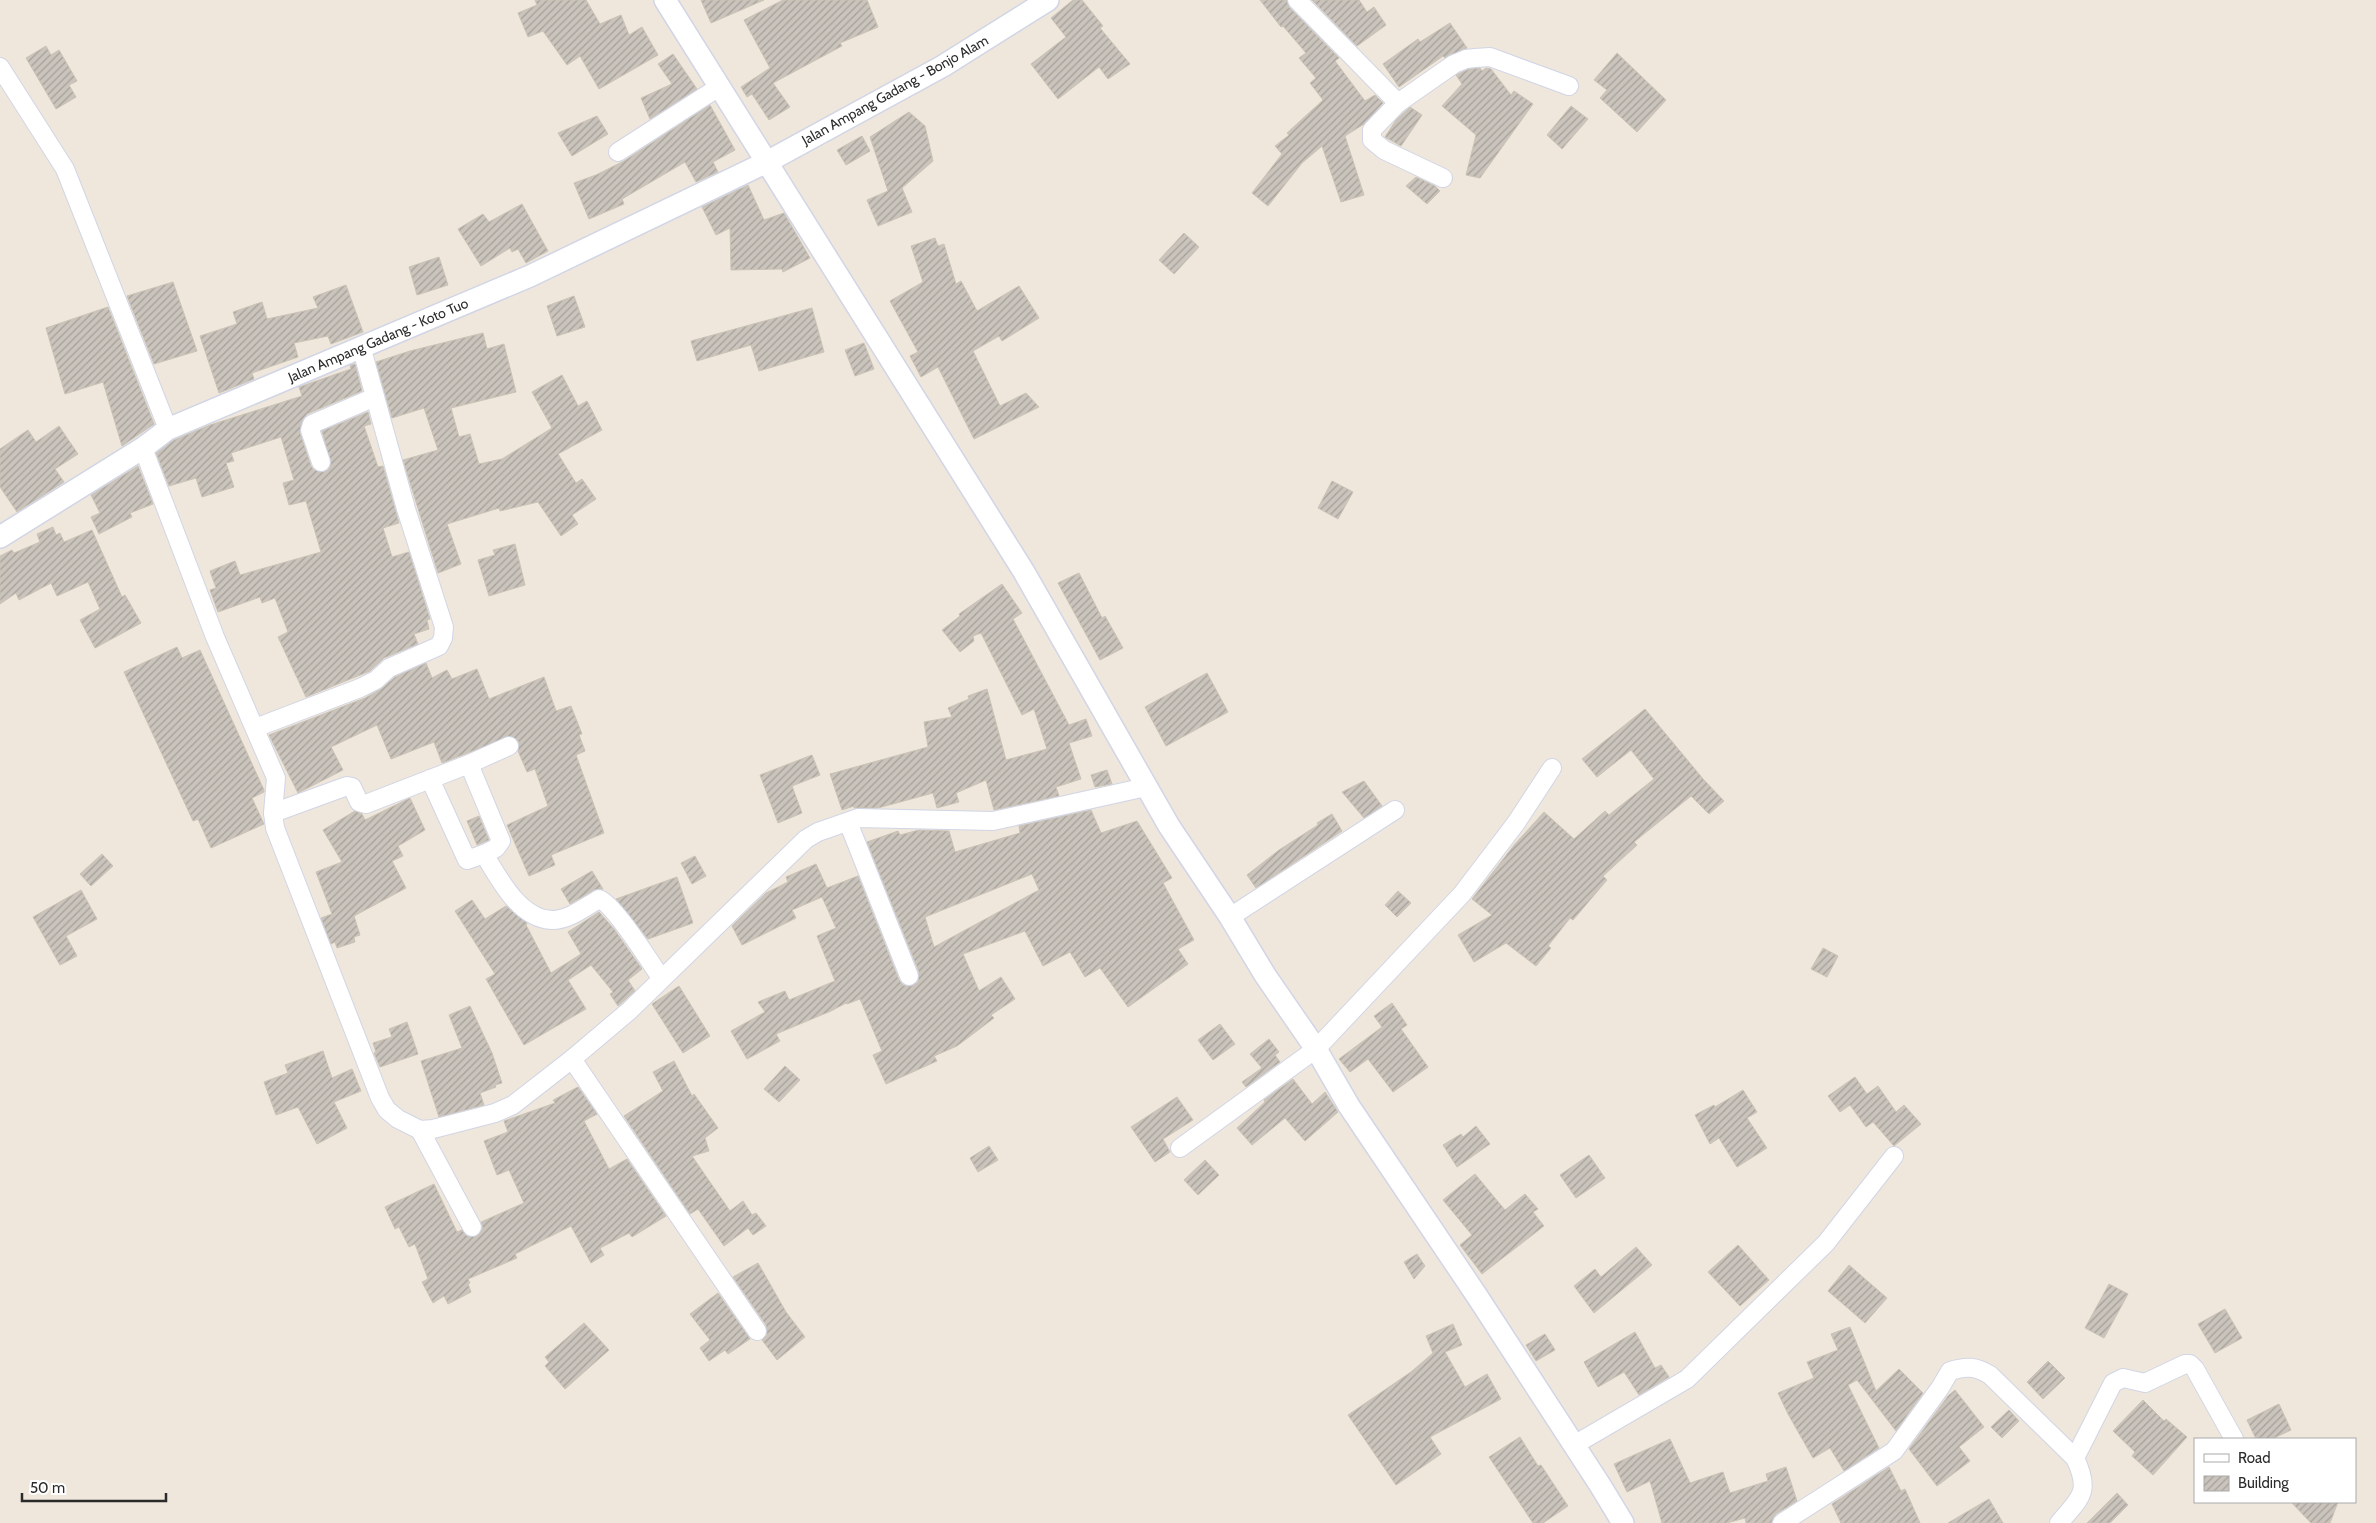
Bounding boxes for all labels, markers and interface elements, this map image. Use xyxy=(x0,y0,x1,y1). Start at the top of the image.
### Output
street label: Jalan Ampang Gadang - Bonjo Alam xyxy=(798,31,992,149)
street label: Jalan Ampang Gadang - Koto Tuo xyxy=(284,294,471,387)
legend xyxy=(2194,1438,2356,1503)
text: Road xyxy=(2238,1449,2271,1467)
scale bar xyxy=(22,1470,166,1502)
text: Building xyxy=(2238,1474,2289,1492)
text: 50 m xyxy=(30,1479,65,1497)

